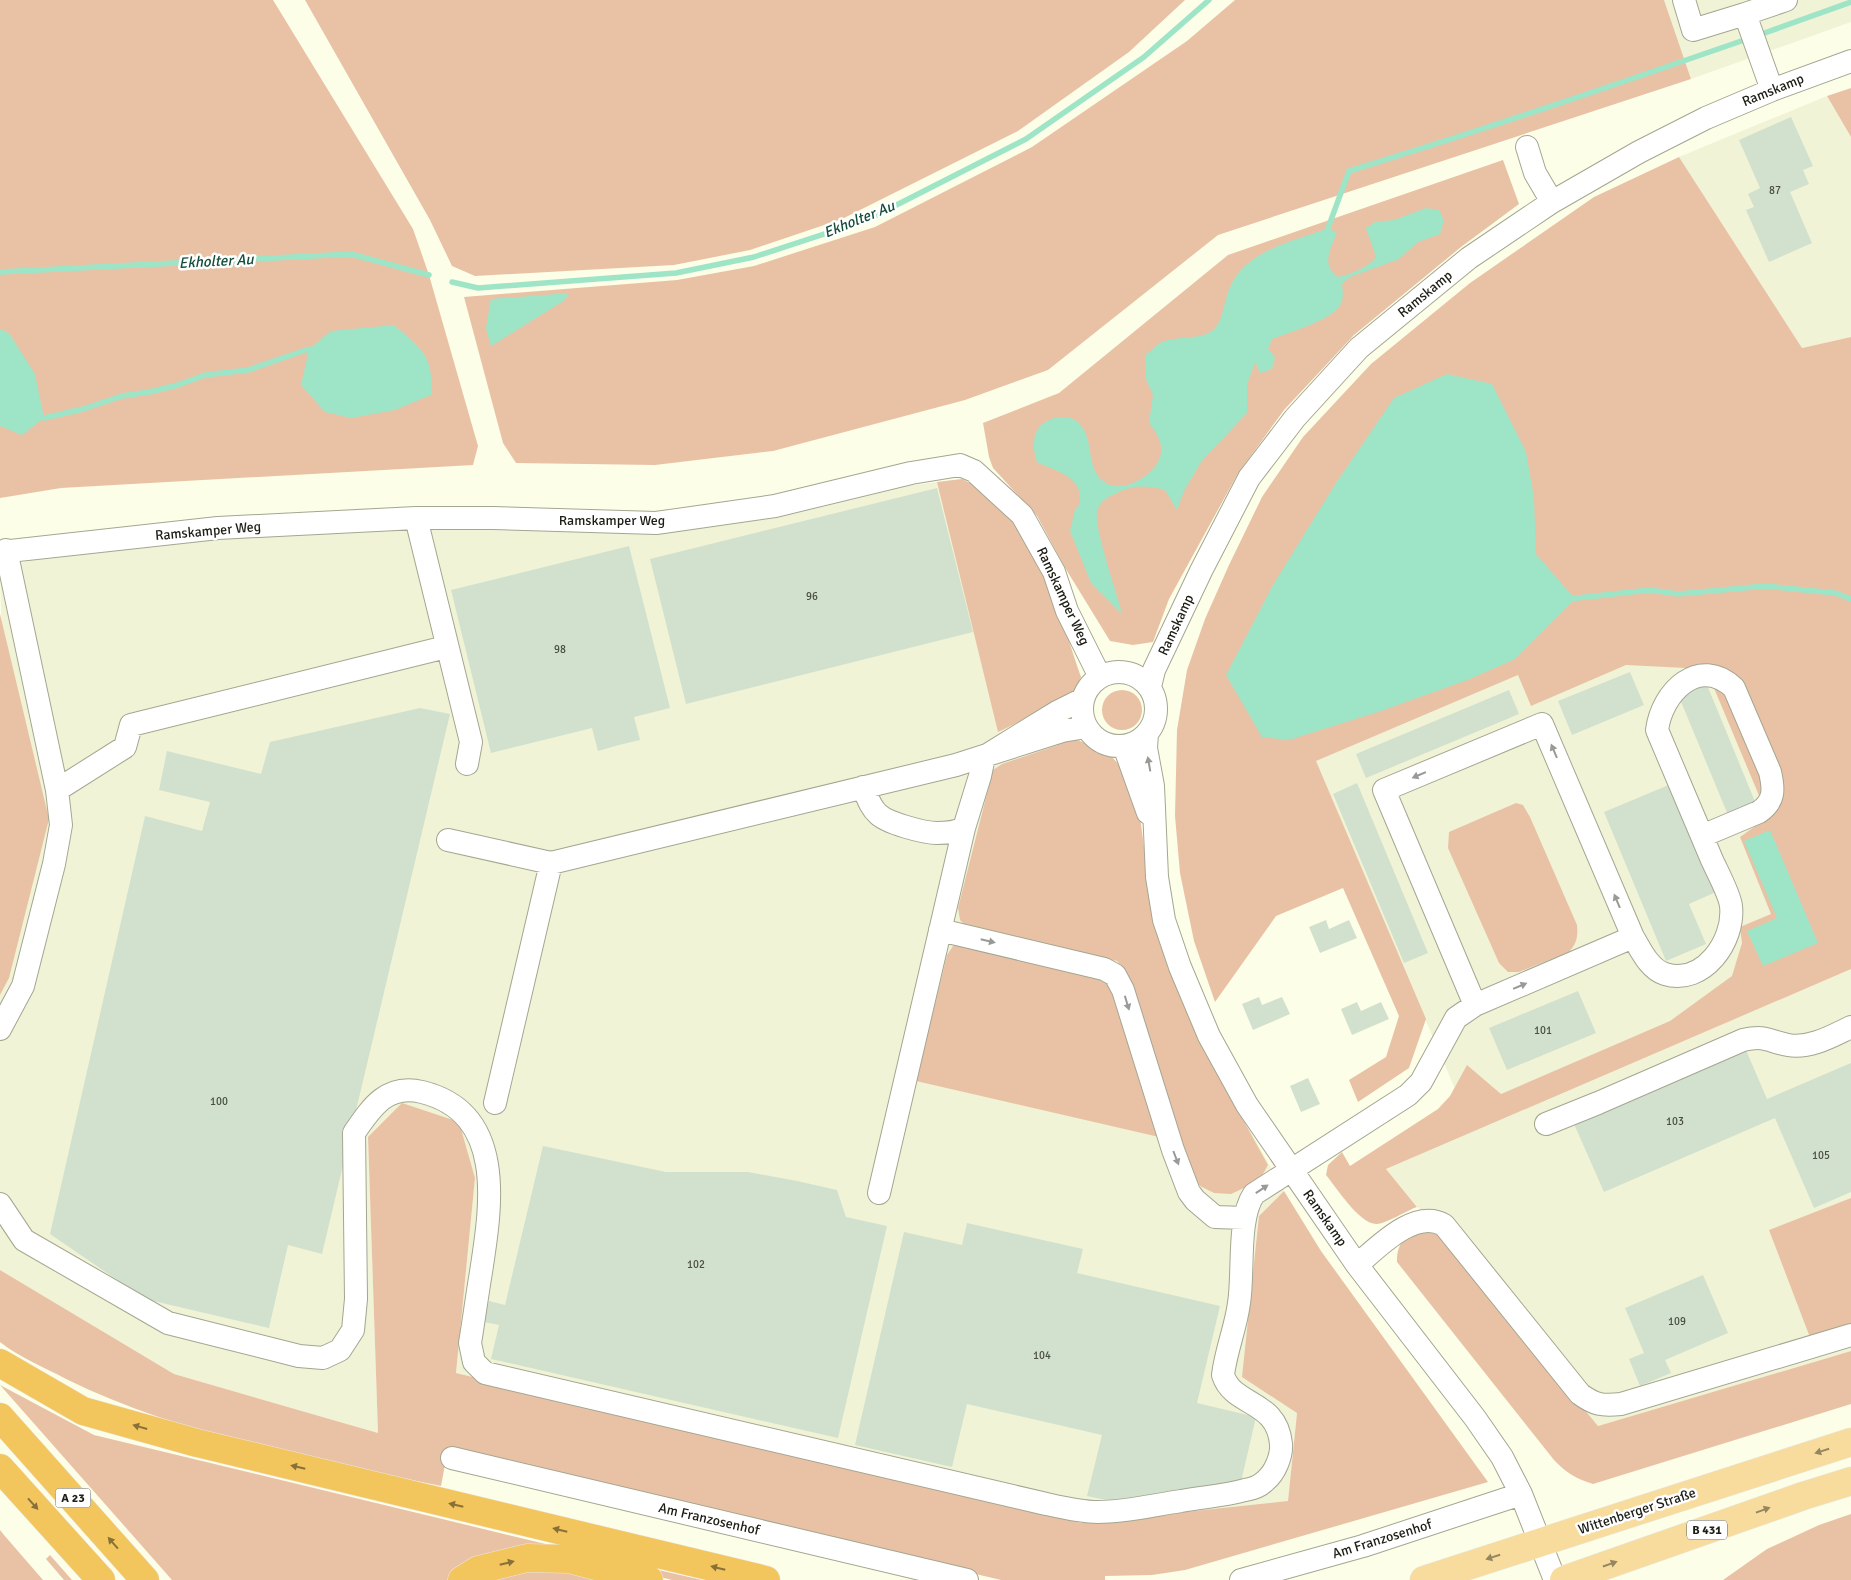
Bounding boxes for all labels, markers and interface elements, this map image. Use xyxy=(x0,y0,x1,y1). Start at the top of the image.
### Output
street label: Ramskamp xyxy=(1740,70,1806,110)
house number: 87 xyxy=(1769,184,1781,197)
water label: Ekholter Au xyxy=(821,196,898,241)
water label: Ekholter Au xyxy=(178,250,255,272)
street label: Ramskamp xyxy=(1394,267,1456,321)
street label: Ramskamper Weg xyxy=(559,512,665,529)
street label: Ramskamper Weg xyxy=(154,518,262,544)
street label: Ramskamper Weg xyxy=(1033,544,1093,648)
house number: 96 xyxy=(806,590,818,603)
street label: Ramskamp xyxy=(1154,592,1198,658)
house number: 98 xyxy=(554,643,566,656)
one-way arrow xyxy=(1549,744,1557,758)
one-way arrow xyxy=(1145,755,1153,771)
one-way arrow xyxy=(1412,772,1426,780)
one-way arrow xyxy=(1613,894,1621,908)
one-way arrow xyxy=(980,937,995,945)
one-way arrow xyxy=(1513,982,1527,990)
one-way arrow xyxy=(1124,995,1131,1010)
house number: 101 xyxy=(1534,1024,1552,1037)
house number: 100 xyxy=(210,1095,228,1108)
house number: 103 xyxy=(1666,1115,1684,1128)
house number: 105 xyxy=(1812,1149,1830,1162)
one-way arrow xyxy=(1173,1150,1180,1165)
one-way arrow xyxy=(1255,1184,1269,1194)
street label: Ramskamp xyxy=(1299,1186,1351,1250)
house number: 102 xyxy=(687,1258,705,1271)
house number: 109 xyxy=(1668,1315,1686,1328)
house number: 104 xyxy=(1033,1349,1051,1362)
one-way arrow xyxy=(133,1423,148,1431)
one-way arrow xyxy=(1815,1447,1830,1455)
one-way arrow xyxy=(290,1463,305,1471)
street label: Wittenberger Straße xyxy=(1576,1484,1698,1538)
road number: A 23 xyxy=(56,1489,90,1508)
one-way arrow xyxy=(27,1497,39,1509)
street label: Am Franzosenhof xyxy=(657,1499,762,1539)
one-way arrow xyxy=(448,1501,463,1509)
one-way arrow xyxy=(1756,1506,1771,1513)
street label: Am Franzosenhof xyxy=(1330,1515,1435,1562)
road number: B 431 xyxy=(1687,1520,1727,1540)
one-way arrow xyxy=(553,1526,568,1534)
one-way arrow xyxy=(107,1538,119,1550)
one-way arrow xyxy=(1486,1554,1501,1562)
one-way arrow xyxy=(499,1559,515,1567)
one-way arrow xyxy=(1603,1560,1618,1568)
one-way arrow xyxy=(711,1564,726,1572)

